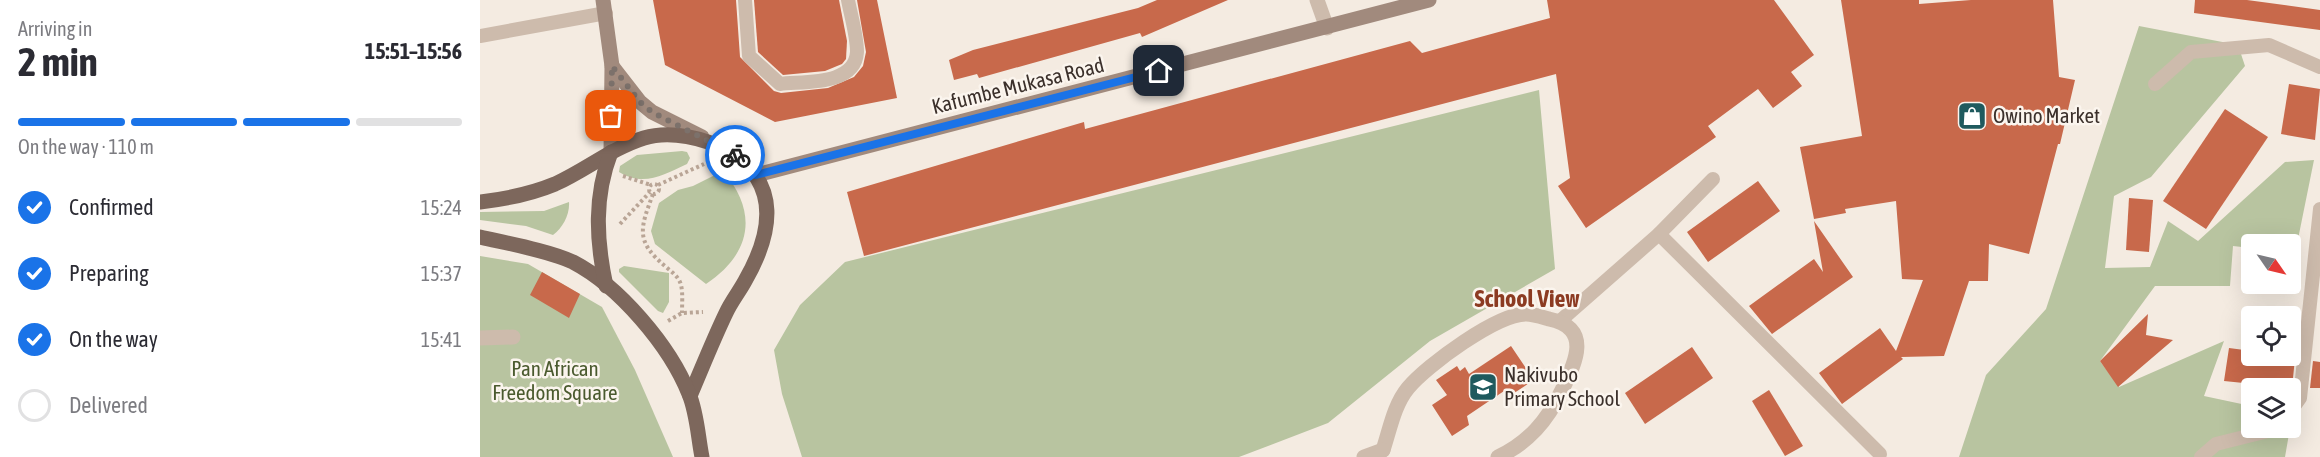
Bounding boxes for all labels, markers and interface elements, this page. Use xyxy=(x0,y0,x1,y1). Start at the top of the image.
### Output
text: Arriving in xyxy=(18,17,92,40)
text: 15:51–15:56 xyxy=(365,38,462,64)
text: 2 min xyxy=(18,40,98,84)
pin xyxy=(1133,45,1184,96)
street label: Kafumbe Mukasa Road xyxy=(929,52,1106,118)
icon: home xyxy=(1142,54,1175,87)
pin xyxy=(585,90,636,141)
icon: bag xyxy=(594,99,627,132)
shop icon: Owino Market xyxy=(1956,100,1988,132)
place label: Owino Market xyxy=(1993,103,2100,127)
courier xyxy=(705,125,765,185)
text: On the way · 110 m xyxy=(18,135,154,158)
icon: bike xyxy=(719,139,752,172)
icon: check xyxy=(18,191,51,224)
text: Confirmed xyxy=(69,194,154,220)
text: 15:24 xyxy=(421,196,462,219)
north arrow xyxy=(2241,234,2301,294)
map controls xyxy=(2241,234,2301,438)
icon: check xyxy=(18,257,51,290)
text: Preparing xyxy=(69,260,149,286)
text: 15:37 xyxy=(421,262,462,285)
district label: School View xyxy=(1474,285,1580,312)
button: locate xyxy=(2241,306,2301,366)
icon: check xyxy=(18,323,51,356)
text: On the way xyxy=(69,326,158,352)
text: 15:41 xyxy=(421,328,462,351)
park label: Pan African Freedom Square xyxy=(492,356,618,404)
place label: Nakivubo Primary School xyxy=(1504,362,1620,410)
school or university icon: Nakivubo Primary School xyxy=(1467,371,1499,403)
button: layers xyxy=(2241,378,2301,438)
text: Delivered xyxy=(69,392,148,418)

